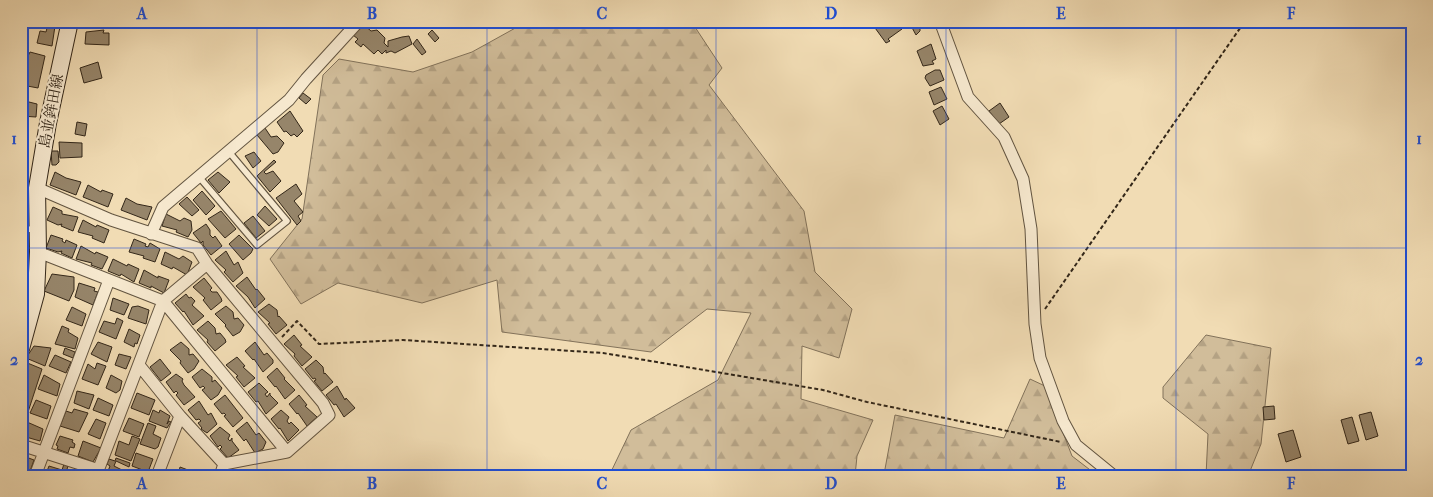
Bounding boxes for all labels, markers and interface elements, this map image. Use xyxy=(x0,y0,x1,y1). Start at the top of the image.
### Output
text: A xyxy=(136,4,148,23)
text: B xyxy=(367,4,377,23)
text: C xyxy=(597,4,608,23)
text: D xyxy=(825,4,837,23)
text: E xyxy=(1056,4,1066,23)
text: F xyxy=(1286,4,1296,23)
street label: 島並鉾田線 xyxy=(35,72,67,150)
text: 1 xyxy=(11,129,17,148)
text: 1 xyxy=(1416,129,1422,148)
text: 2 xyxy=(10,350,18,369)
text: 2 xyxy=(1415,350,1423,369)
text: A xyxy=(136,474,148,493)
text: B xyxy=(367,474,377,493)
text: C xyxy=(597,474,608,493)
text: D xyxy=(825,474,837,493)
text: E xyxy=(1056,474,1066,493)
text: F xyxy=(1286,474,1296,493)

